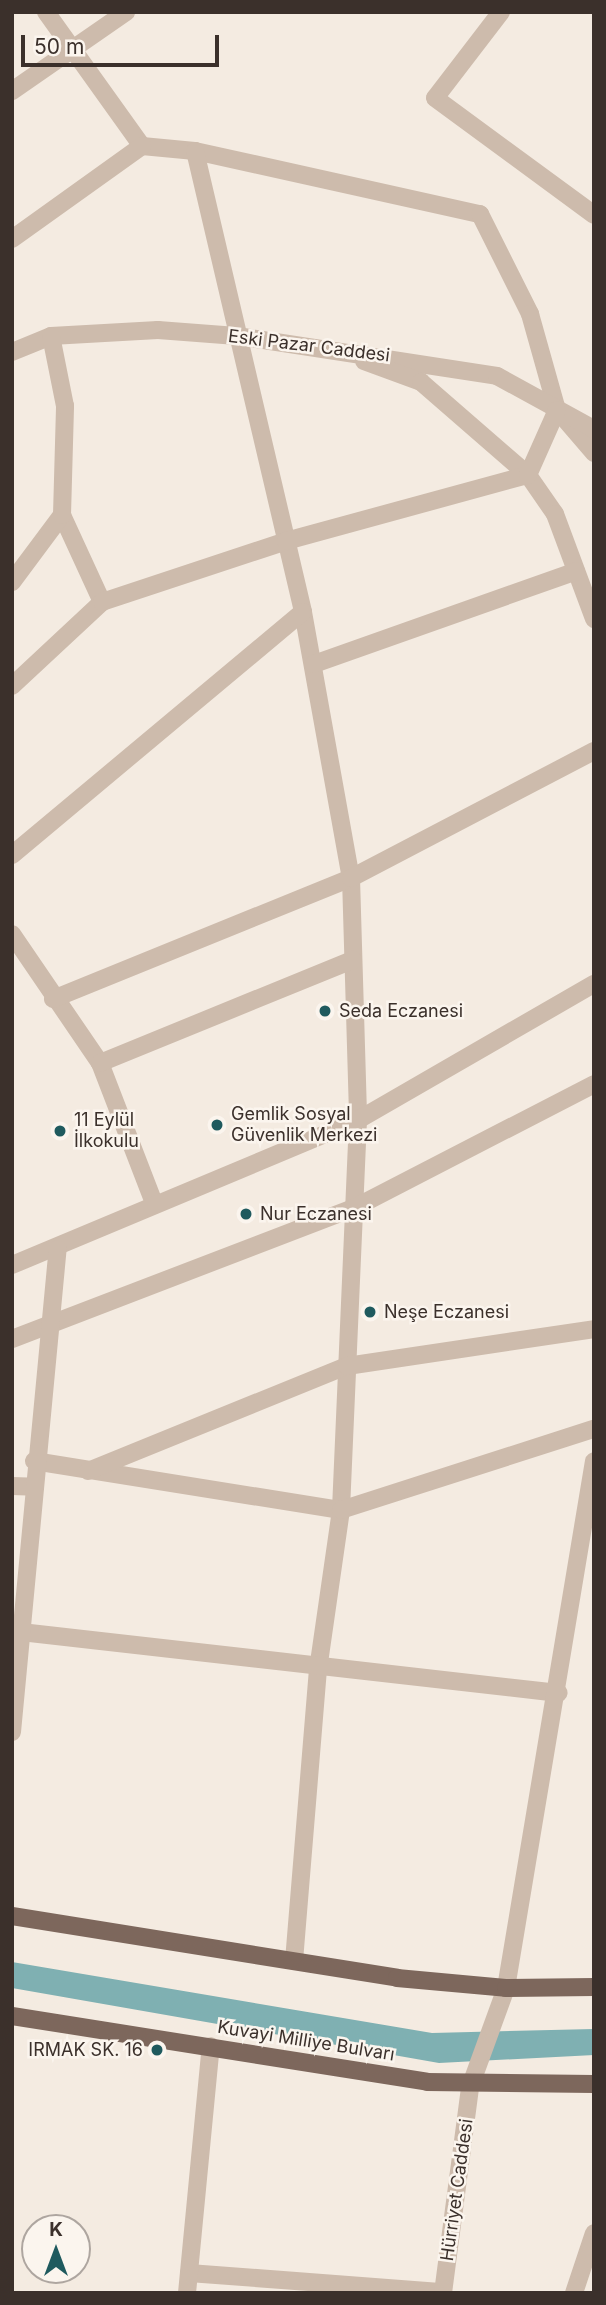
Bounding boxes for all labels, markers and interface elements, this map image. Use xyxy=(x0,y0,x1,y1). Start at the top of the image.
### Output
scale bar xyxy=(24,21,222,65)
text: 50 m xyxy=(34,34,84,59)
street label: Eski Pazar Caddesi xyxy=(227,325,391,367)
place label: Seda Eczanesi xyxy=(339,1000,463,1022)
marker: Seda Eczanesi xyxy=(317,1003,333,1019)
place label: Gemlik Sosyal Güvenlik Merkezi xyxy=(231,1104,377,1146)
place label: 11 Eylül İlkokulu xyxy=(74,1110,139,1152)
marker: Gemlik Sosyal Güvenlik Merkezi xyxy=(209,1117,225,1133)
marker: 11 Eylül İlkokulu xyxy=(52,1123,68,1139)
place label: Nur Eczanesi xyxy=(260,1203,372,1225)
marker: Nur Eczanesi xyxy=(238,1206,254,1222)
place label: Neşe Eczanesi xyxy=(384,1301,509,1323)
marker: Neşe Eczanesi xyxy=(362,1304,378,1320)
street label: Kuvayi Milliye Bulvarı xyxy=(216,2016,396,2066)
place label: IRMAK SK. 16 xyxy=(28,2039,143,2061)
marker: IRMAK SK. 16 xyxy=(149,2042,165,2058)
street label: Hürriyet Caddesi xyxy=(436,2118,478,2262)
north arrow xyxy=(21,2214,91,2284)
text: K xyxy=(49,2218,63,2241)

